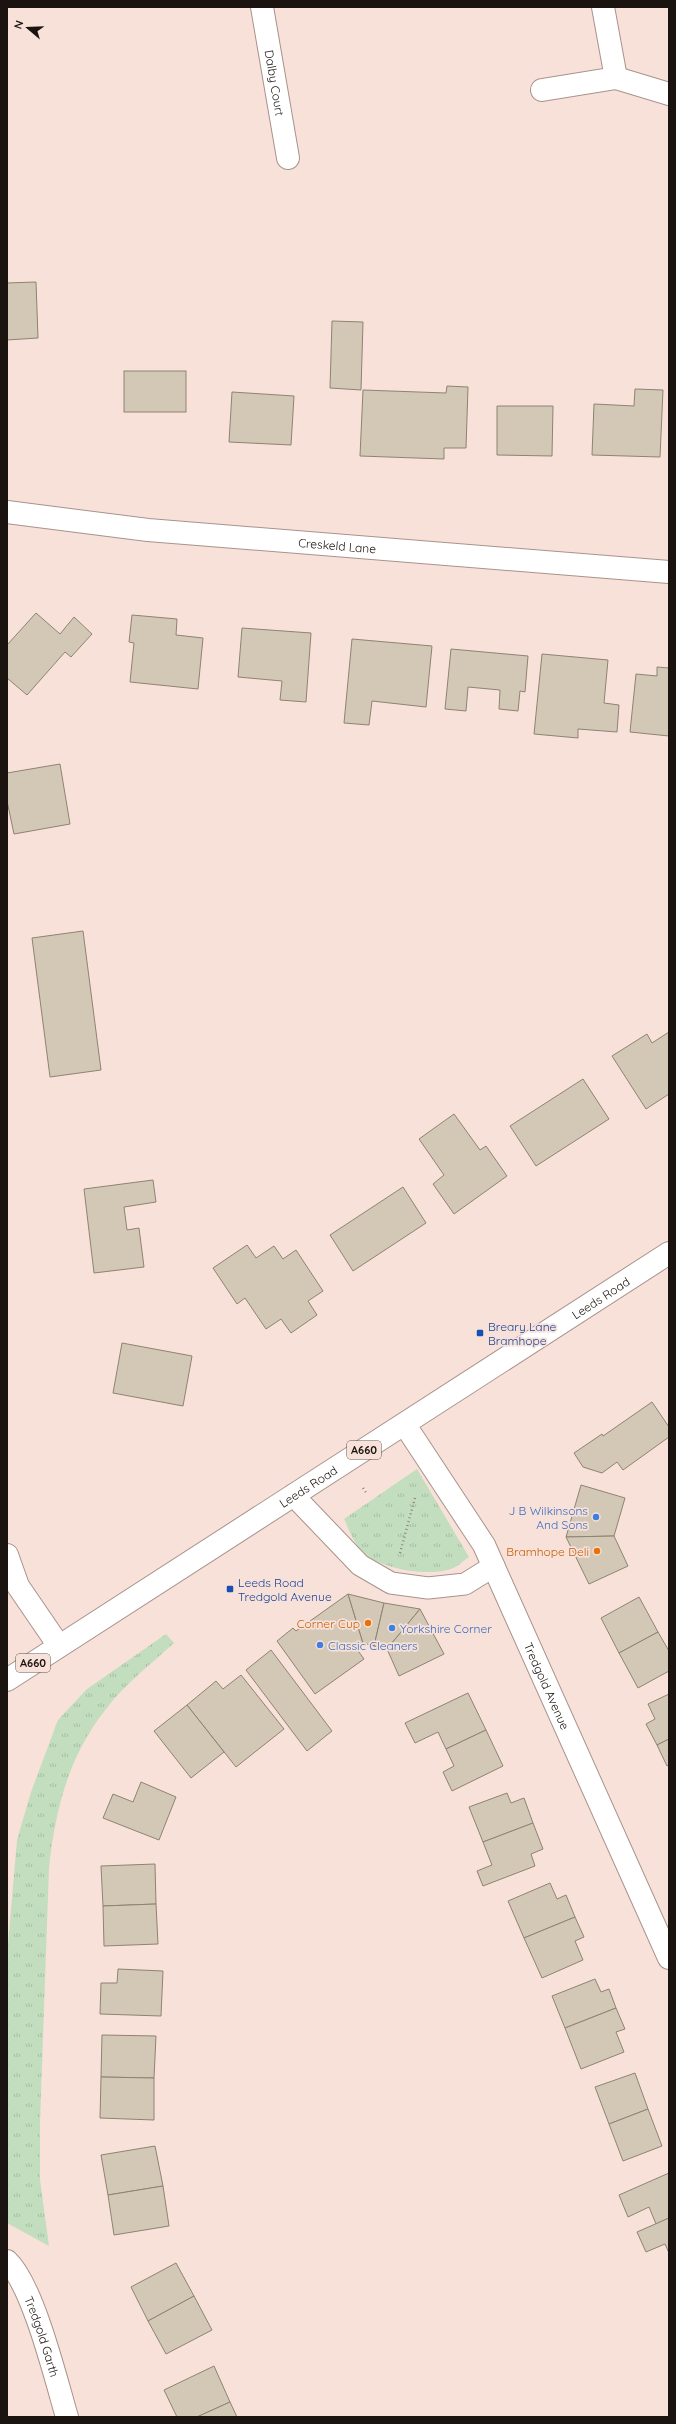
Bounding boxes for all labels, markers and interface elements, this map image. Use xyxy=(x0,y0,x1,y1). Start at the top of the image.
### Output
north arrow xyxy=(8,8,48,48)
text: N xyxy=(11,19,26,31)
street label: Dalby Court xyxy=(262,49,288,117)
street label: Creskeld Lane xyxy=(298,535,377,556)
street label: Leeds Road xyxy=(569,1273,632,1322)
place label: Breary Lane Bramhope xyxy=(488,1319,557,1348)
marker: Breary Lane Bramhope xyxy=(475,1328,485,1338)
road number: A660 xyxy=(347,1441,381,1459)
street label: Leeds Road xyxy=(276,1462,340,1510)
place label: J B Wilkinsons And Sons xyxy=(508,1503,588,1532)
marker: J B Wilkinsons And Sons xyxy=(591,1512,601,1522)
place label: Bramhope Deli xyxy=(506,1544,589,1559)
marker: Bramhope Deli xyxy=(592,1546,602,1556)
place label: Leeds Road Tredgold Avenue xyxy=(238,1575,332,1604)
marker: Leeds Road Tredgold Avenue xyxy=(225,1584,235,1594)
place label: Corner Cup xyxy=(297,1616,360,1631)
marker: Corner Cup xyxy=(363,1618,373,1628)
place label: Yorkshire Corner xyxy=(400,1621,492,1636)
marker: Yorkshire Corner xyxy=(387,1623,397,1633)
place label: Classic Cleaners xyxy=(328,1638,418,1653)
marker: Classic Cleaners xyxy=(315,1640,325,1650)
street label: Tredgold Avenue xyxy=(521,1640,573,1732)
road number: A660 xyxy=(16,1654,50,1672)
street label: Tredgold Garth xyxy=(22,2294,63,2379)

